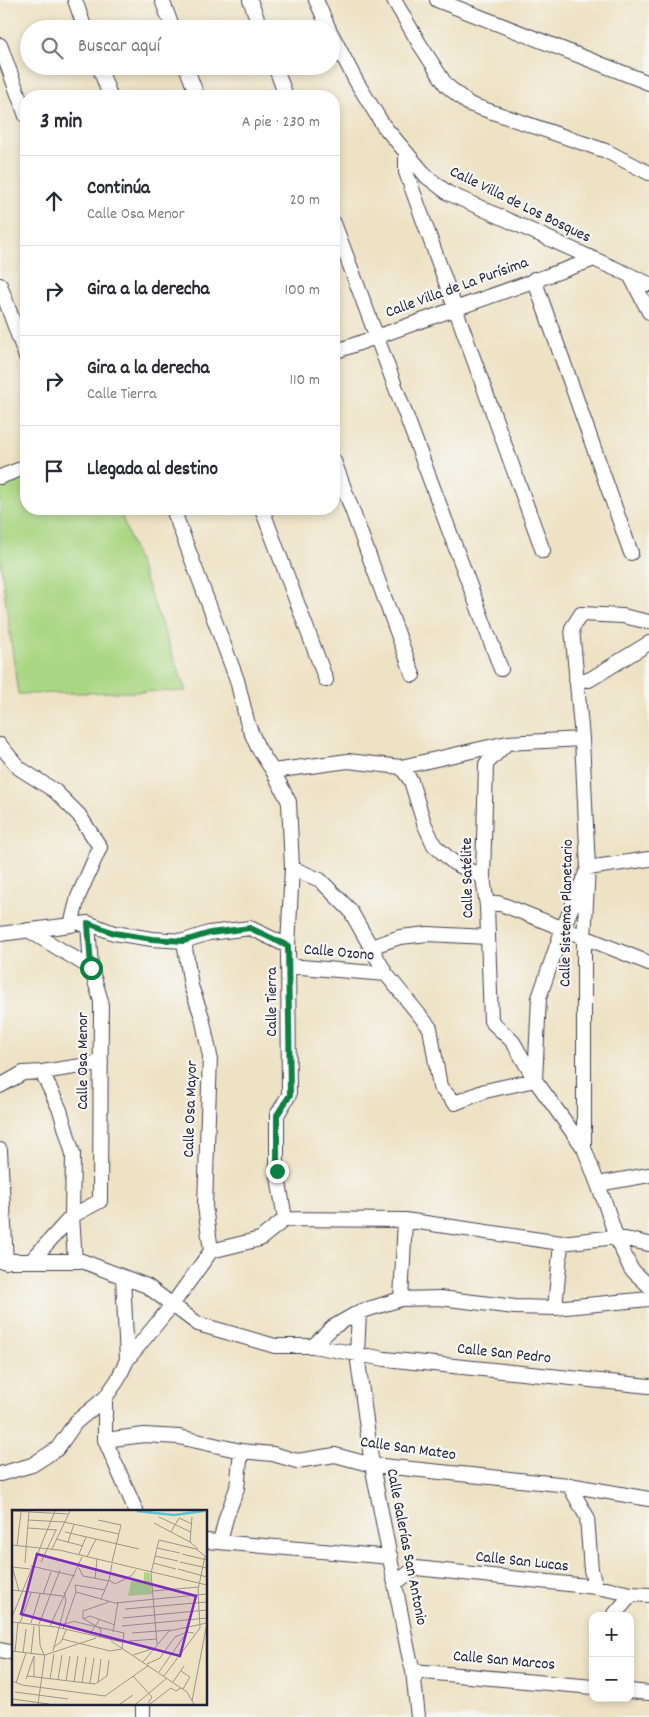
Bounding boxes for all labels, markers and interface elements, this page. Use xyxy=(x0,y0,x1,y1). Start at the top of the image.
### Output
search box xyxy=(20,20,340,75)
icon: search xyxy=(38,34,66,62)
text: Buscar aquí xyxy=(78,34,160,61)
text: 3 min xyxy=(40,108,82,138)
text: A pie · 230 m xyxy=(242,111,320,134)
street label: Calle Villa de Los Bosques xyxy=(445,161,595,249)
text: Continúa xyxy=(87,176,150,203)
icon: ahead xyxy=(40,187,68,215)
text: 20 m xyxy=(290,189,320,212)
text: Calle Osa Menor xyxy=(87,203,185,226)
street label: Calle Villa de La Purísima xyxy=(382,251,532,325)
icon: right xyxy=(40,277,68,305)
text: Gira a la derecha xyxy=(87,277,209,304)
text: 100 m xyxy=(284,279,320,302)
text: Gira a la derecha xyxy=(87,356,209,383)
icon: right xyxy=(40,367,68,395)
text: 110 m xyxy=(290,369,320,392)
text: Calle Tierra xyxy=(87,383,156,406)
icon: arrive xyxy=(40,457,68,485)
text: Llegada al destino xyxy=(87,457,218,484)
street label: Calle Satélite xyxy=(456,837,480,919)
street label: Calle Sistema Planetario xyxy=(554,839,580,987)
street label: Calle Ozono xyxy=(303,938,375,968)
route start xyxy=(80,957,103,980)
street label: Calle Tierra xyxy=(261,967,284,1037)
street label: Calle Osa Menor xyxy=(72,1012,95,1110)
street label: Calle Osa Mayor xyxy=(178,1060,204,1158)
route end xyxy=(266,1160,289,1183)
street label: Calle San Pedro xyxy=(456,1338,552,1370)
street label: Calle San Mateo xyxy=(359,1431,457,1467)
street label: Calle Galerías San Antonio xyxy=(380,1467,432,1627)
inset map xyxy=(12,1510,208,1704)
street label: Calle San Lucas xyxy=(474,1546,570,1578)
map controls xyxy=(589,1612,634,1702)
button: + xyxy=(589,1612,634,1657)
street label: Calle San Marcos xyxy=(452,1645,556,1677)
button: − xyxy=(589,1657,634,1702)

